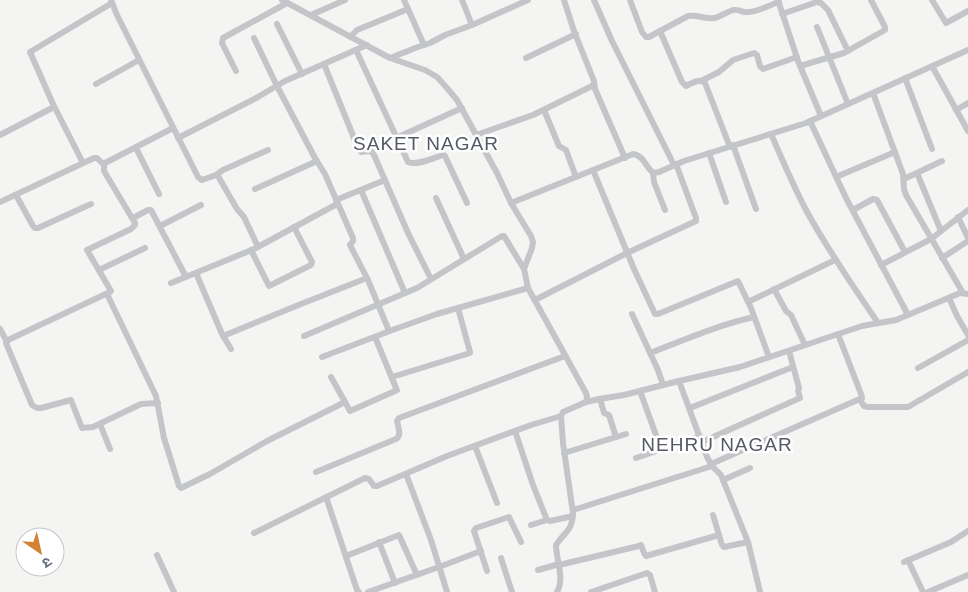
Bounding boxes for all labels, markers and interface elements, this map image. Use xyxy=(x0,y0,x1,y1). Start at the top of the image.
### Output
district label: SAKET NAGAR xyxy=(353,133,499,154)
district label: NEHRU NAGAR xyxy=(641,434,793,455)
north arrow xyxy=(15,527,65,577)
text: उ xyxy=(39,554,55,572)

